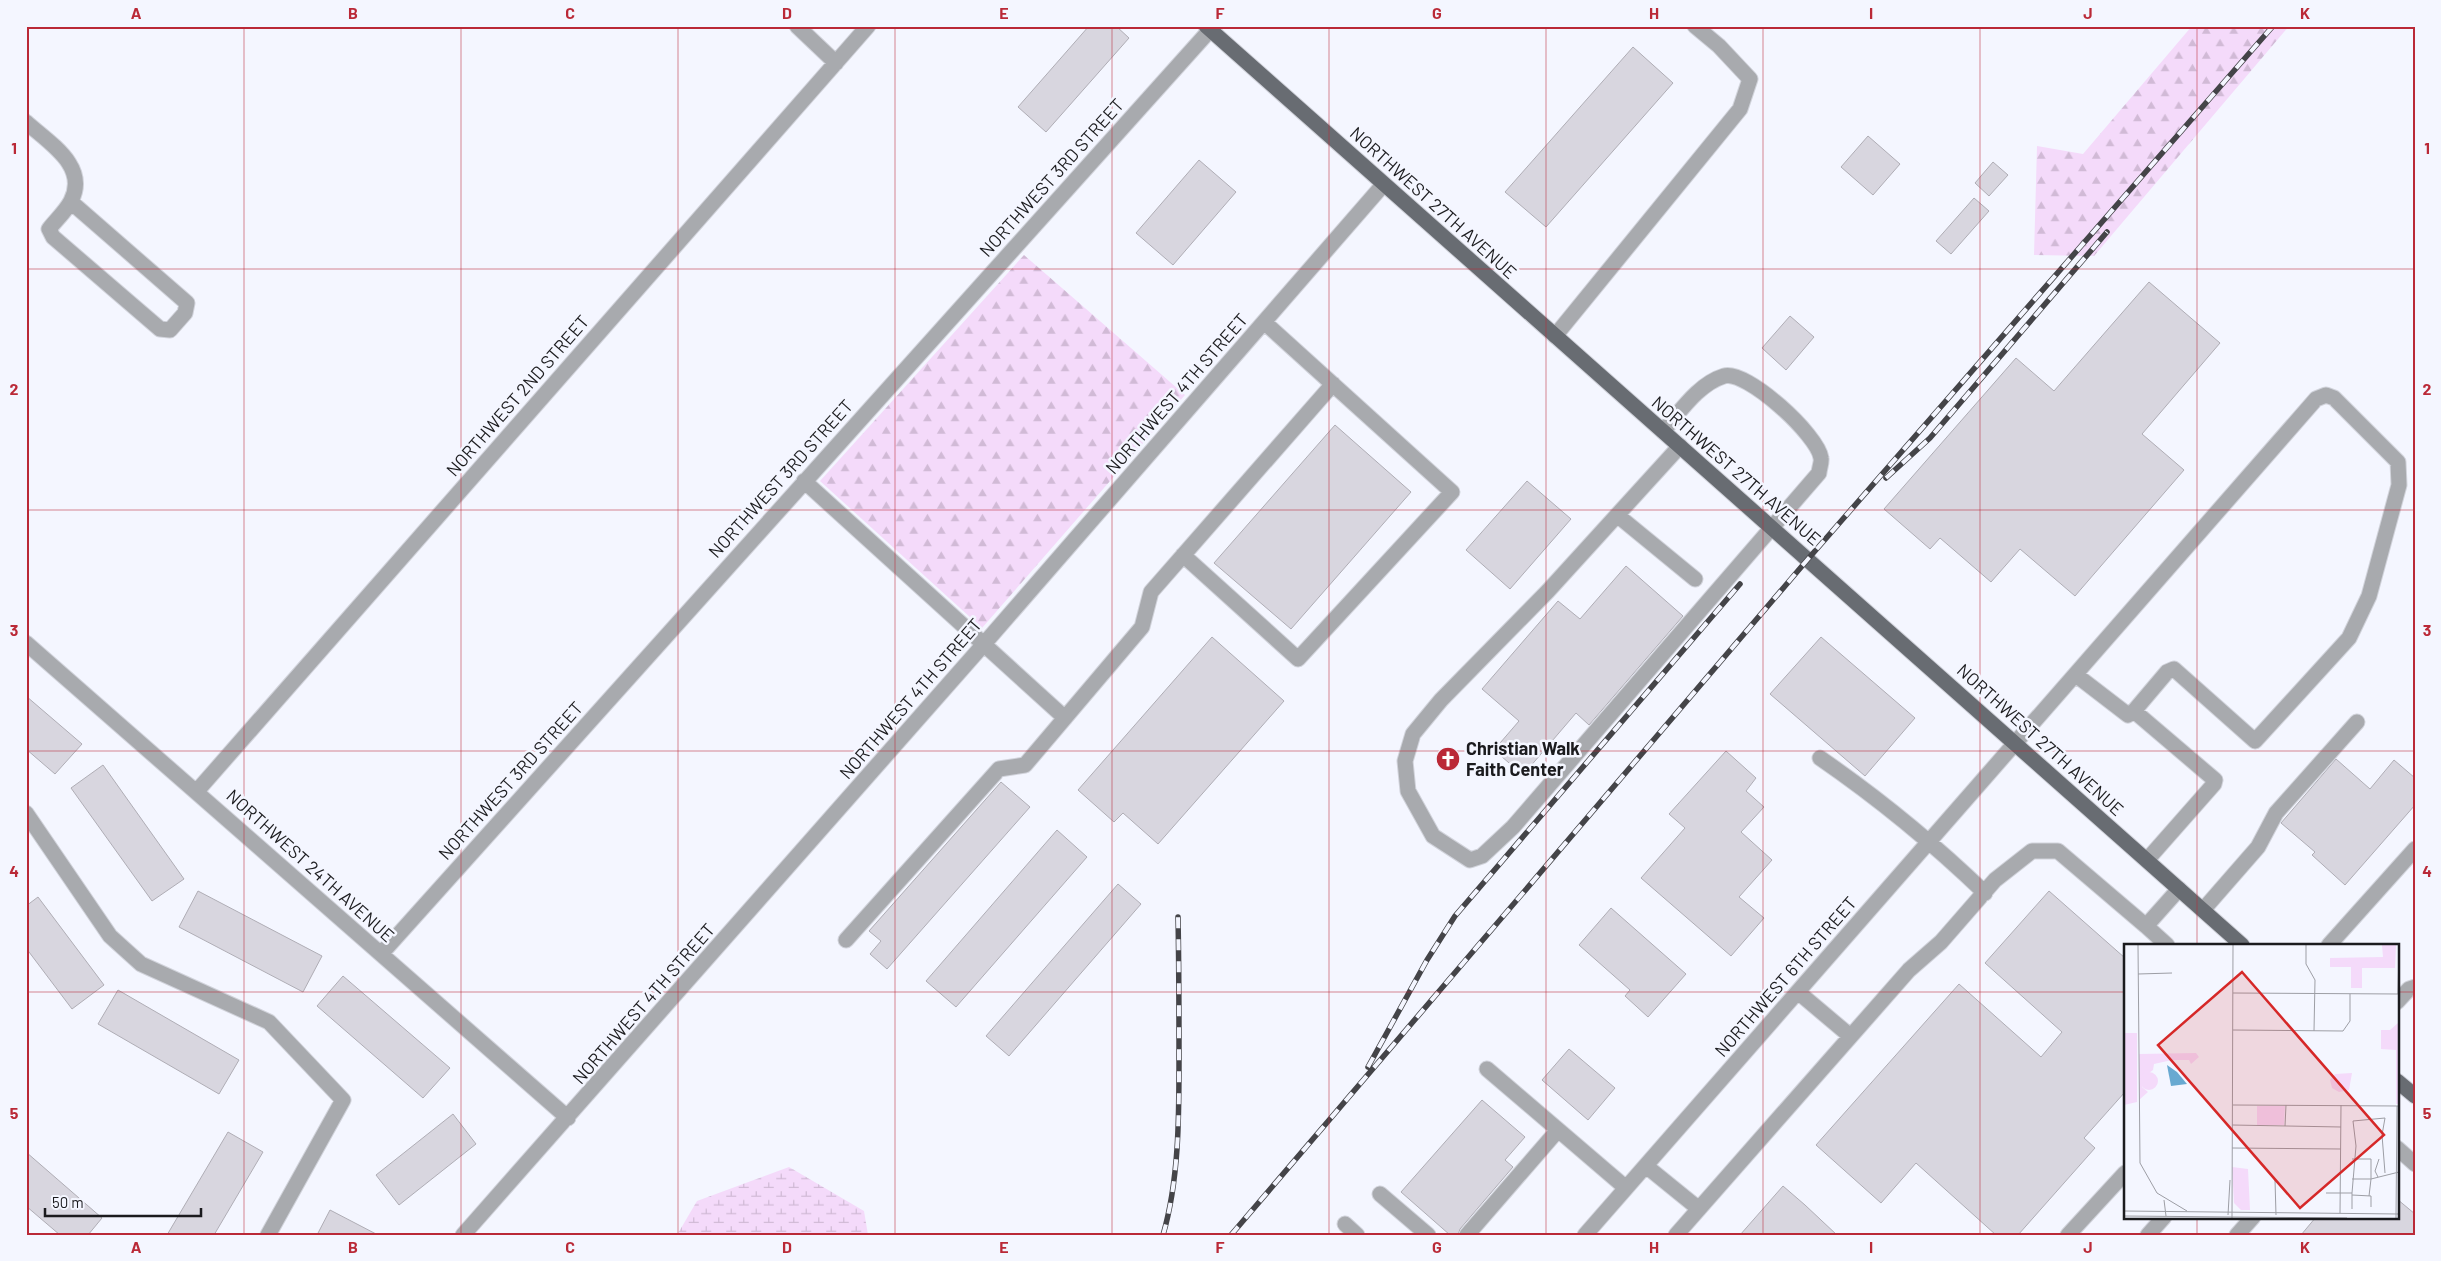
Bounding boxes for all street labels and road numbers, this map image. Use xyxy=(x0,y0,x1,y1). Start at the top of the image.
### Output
street label: NORTHWEST 3RD STREET xyxy=(974,94,1128,261)
street label: NORTHWEST 27TH AVENUE xyxy=(1346,122,1522,283)
street label: NORTHWEST 4TH STREET xyxy=(1100,308,1252,478)
street label: NORTHWEST 2ND STREET xyxy=(441,310,593,480)
street label: NORTHWEST 27TH AVENUE xyxy=(1648,391,1826,550)
street label: NORTHWEST 3RD STREET xyxy=(703,395,857,562)
street label: NORTHWEST 4TH STREET xyxy=(834,613,986,783)
street label: NORTHWEST 27TH AVENUE xyxy=(1953,659,2129,820)
street label: NORTHWEST 3RD STREET xyxy=(433,697,587,864)
street label: NORTHWEST 24TH AVENUE xyxy=(222,784,399,946)
street label: NORTHWEST 6TH STREET xyxy=(1710,892,1861,1061)
street label: NORTHWEST 4TH STREET xyxy=(567,918,719,1088)

